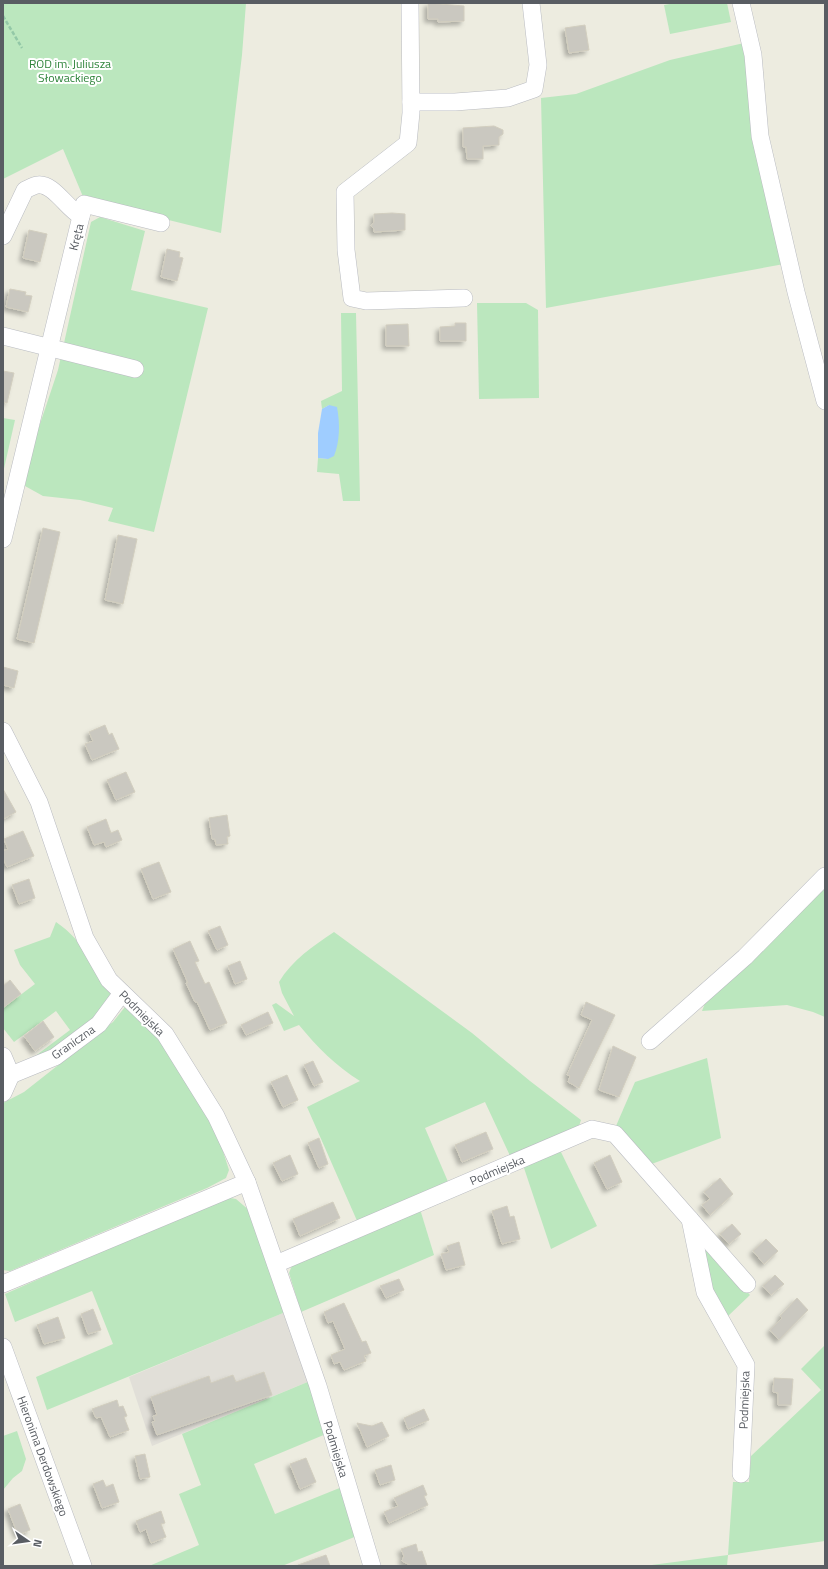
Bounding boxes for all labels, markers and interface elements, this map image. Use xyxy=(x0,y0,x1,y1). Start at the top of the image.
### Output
park label: ROD im. Juliusza Słowackiego xyxy=(29,54,111,87)
street label: Kręta xyxy=(64,222,88,252)
street label: Podmiejska xyxy=(115,986,169,1040)
street label: Graniczna xyxy=(47,1020,99,1064)
street label: Podmiejska xyxy=(466,1150,528,1190)
street label: Podmiejska xyxy=(733,1370,755,1430)
street label: Hieronima Derdowskiego xyxy=(12,1393,74,1519)
street label: Podmiejska xyxy=(318,1418,354,1480)
north arrow xyxy=(8,1521,48,1561)
text: N xyxy=(29,1538,46,1549)

